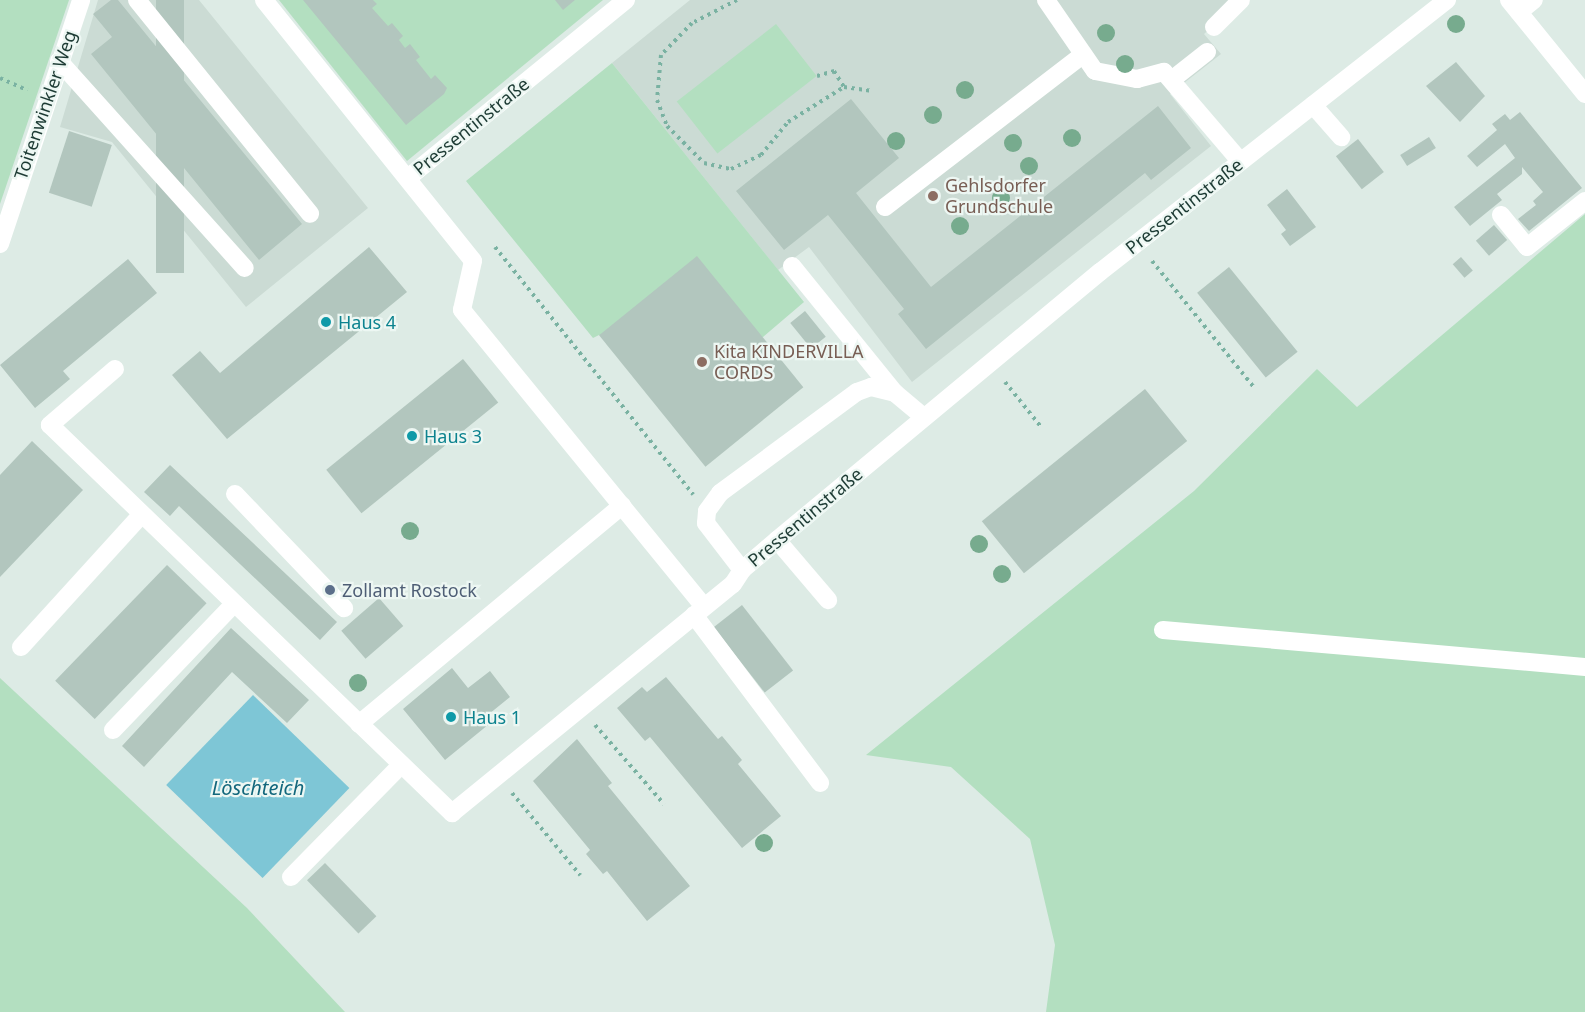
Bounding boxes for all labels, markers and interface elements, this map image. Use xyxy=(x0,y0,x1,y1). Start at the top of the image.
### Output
street label: Toitenwinkler Weg xyxy=(9,28,81,182)
street label: Pressentinstraße xyxy=(409,73,533,179)
street label: Pressentinstraße xyxy=(1121,154,1247,258)
place label: Gehlsdorfer Grundschule xyxy=(945,175,1053,218)
marker: Gehlsdorfer Grundschule xyxy=(926,189,940,203)
place label: Haus 4 xyxy=(338,311,396,333)
marker: Haus 4 xyxy=(319,315,333,329)
place label: Kita KINDERVILLA CORDS xyxy=(714,341,864,384)
marker: Kita KINDERVILLA CORDS xyxy=(695,355,709,369)
place label: Haus 3 xyxy=(424,425,482,447)
marker: Haus 3 xyxy=(405,429,419,443)
street label: Pressentinstraße xyxy=(743,463,867,571)
place label: Zollamt Rostock xyxy=(342,579,477,601)
marker: Zollamt Rostock xyxy=(323,583,337,597)
place label: Haus 1 xyxy=(463,706,521,728)
marker: Haus 1 xyxy=(444,710,458,724)
water label: Löschteich xyxy=(212,775,304,799)

